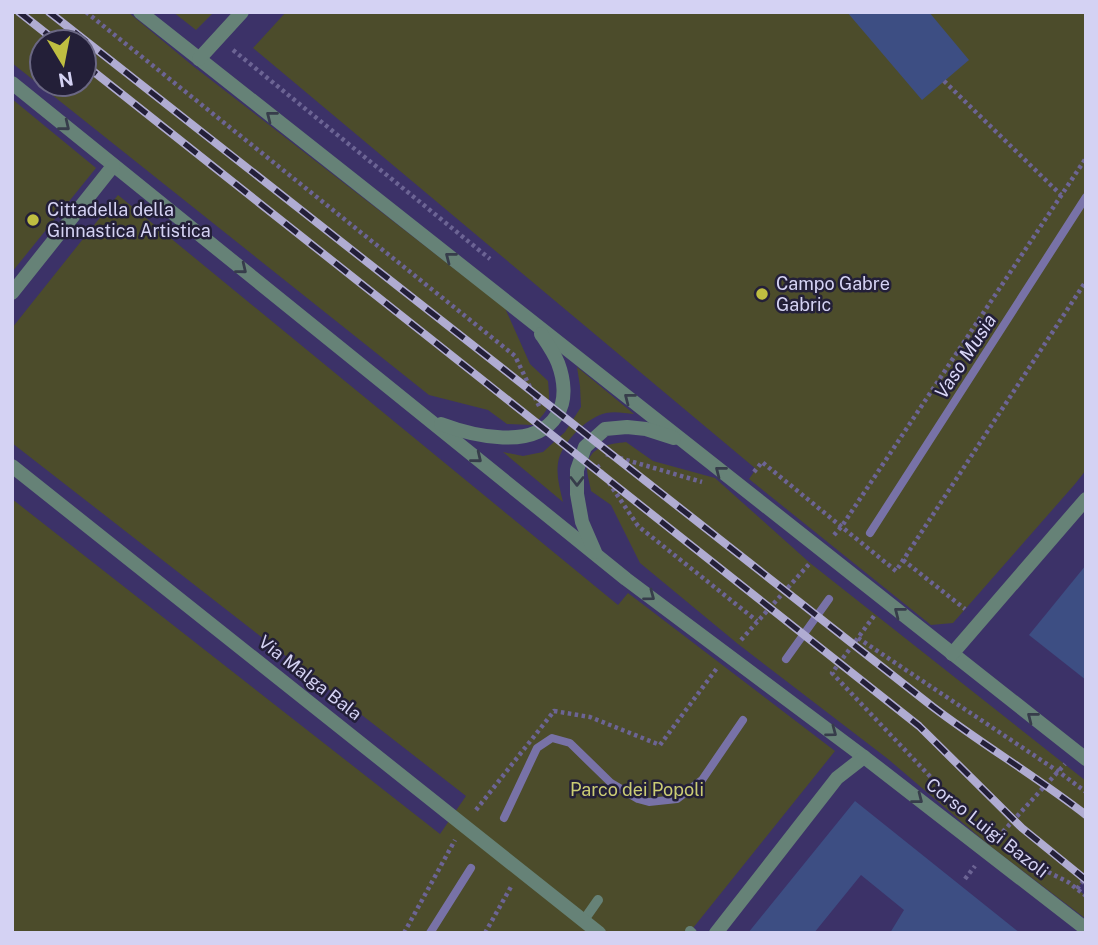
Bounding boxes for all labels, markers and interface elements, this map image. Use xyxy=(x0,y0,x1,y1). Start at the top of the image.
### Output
north arrow xyxy=(28,28,98,98)
text: N xyxy=(57,68,75,92)
one-way arrow xyxy=(267,112,279,125)
one-way arrow xyxy=(58,118,70,131)
place label: Cittadella della Ginnastica Artistica xyxy=(47,199,211,241)
marker: Cittadella della Ginnastica Artistica xyxy=(25,212,41,228)
one-way arrow xyxy=(445,253,458,266)
one-way arrow xyxy=(235,261,247,274)
place label: Campo Gabre Gabric xyxy=(776,273,890,315)
marker: Campo Gabre Gabric xyxy=(754,286,770,302)
water label: Vaso Musia xyxy=(930,310,1000,402)
one-way arrow xyxy=(624,394,636,407)
one-way arrow xyxy=(468,450,481,462)
one-way arrow xyxy=(716,466,728,479)
one-way arrow xyxy=(569,477,585,487)
one-way arrow xyxy=(642,588,655,601)
one-way arrow xyxy=(894,607,906,620)
street label: Via Malga Bala xyxy=(255,631,366,724)
one-way arrow xyxy=(1027,712,1040,725)
one-way arrow xyxy=(824,724,837,737)
street label: Corso Luigi Bazoli xyxy=(922,773,1053,882)
park label: Parco dei Popoli xyxy=(570,779,704,800)
one-way arrow xyxy=(911,790,923,803)

